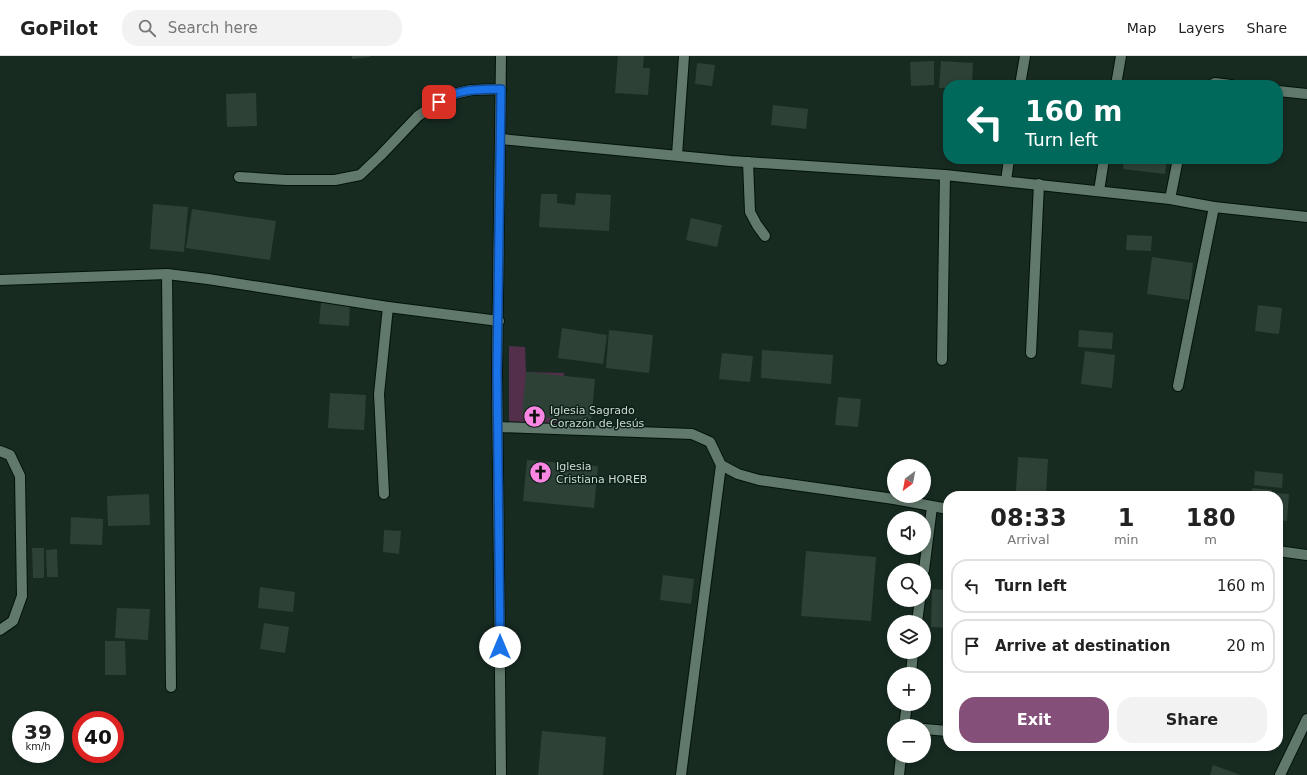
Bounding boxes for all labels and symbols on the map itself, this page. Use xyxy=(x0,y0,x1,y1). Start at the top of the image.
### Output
pin xyxy=(422,85,456,119)
church icon: Iglesia Sagrado Corazón de Jesús xyxy=(521,403,547,429)
place label: Iglesia Sagrado Corazón de Jesús xyxy=(550,404,645,430)
church icon: Iglesia Cristiana HOREB xyxy=(528,459,554,485)
north arrow xyxy=(887,459,931,503)
place label: Iglesia Cristiana HOREB xyxy=(556,460,647,486)
position arrow xyxy=(479,626,521,668)
speed limit sign: 40 xyxy=(72,711,124,763)

